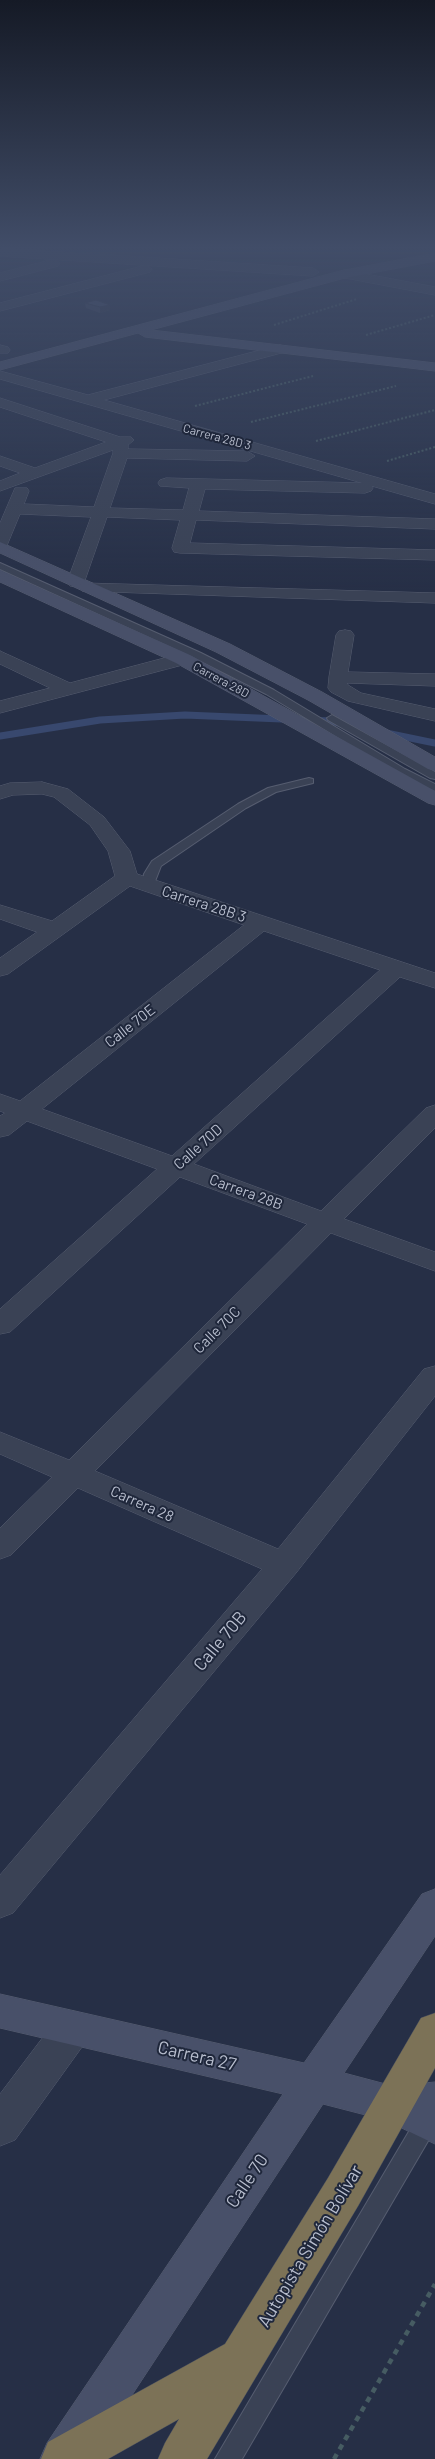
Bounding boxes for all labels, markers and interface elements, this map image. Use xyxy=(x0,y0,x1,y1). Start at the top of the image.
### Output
street label: Carrera 28D 3 xyxy=(181,421,253,453)
street label: Carrera 28D xyxy=(191,659,251,701)
street label: Carrera 28B 3 xyxy=(160,882,248,926)
street label: Calle 70E xyxy=(101,1001,159,1051)
street label: Calle 70D xyxy=(170,1120,226,1174)
street label: Carrera 28B xyxy=(207,1170,285,1214)
street label: Calle 70C xyxy=(190,1303,244,1357)
street label: Carrera 28 xyxy=(108,1482,176,1526)
street label: Calle 70B xyxy=(189,1607,251,1675)
street label: Carrera 27 xyxy=(156,2036,238,2076)
street label: Calle 70 xyxy=(221,2150,273,2212)
street label: Autopista Simón Bolívar xyxy=(253,2161,367,2331)

